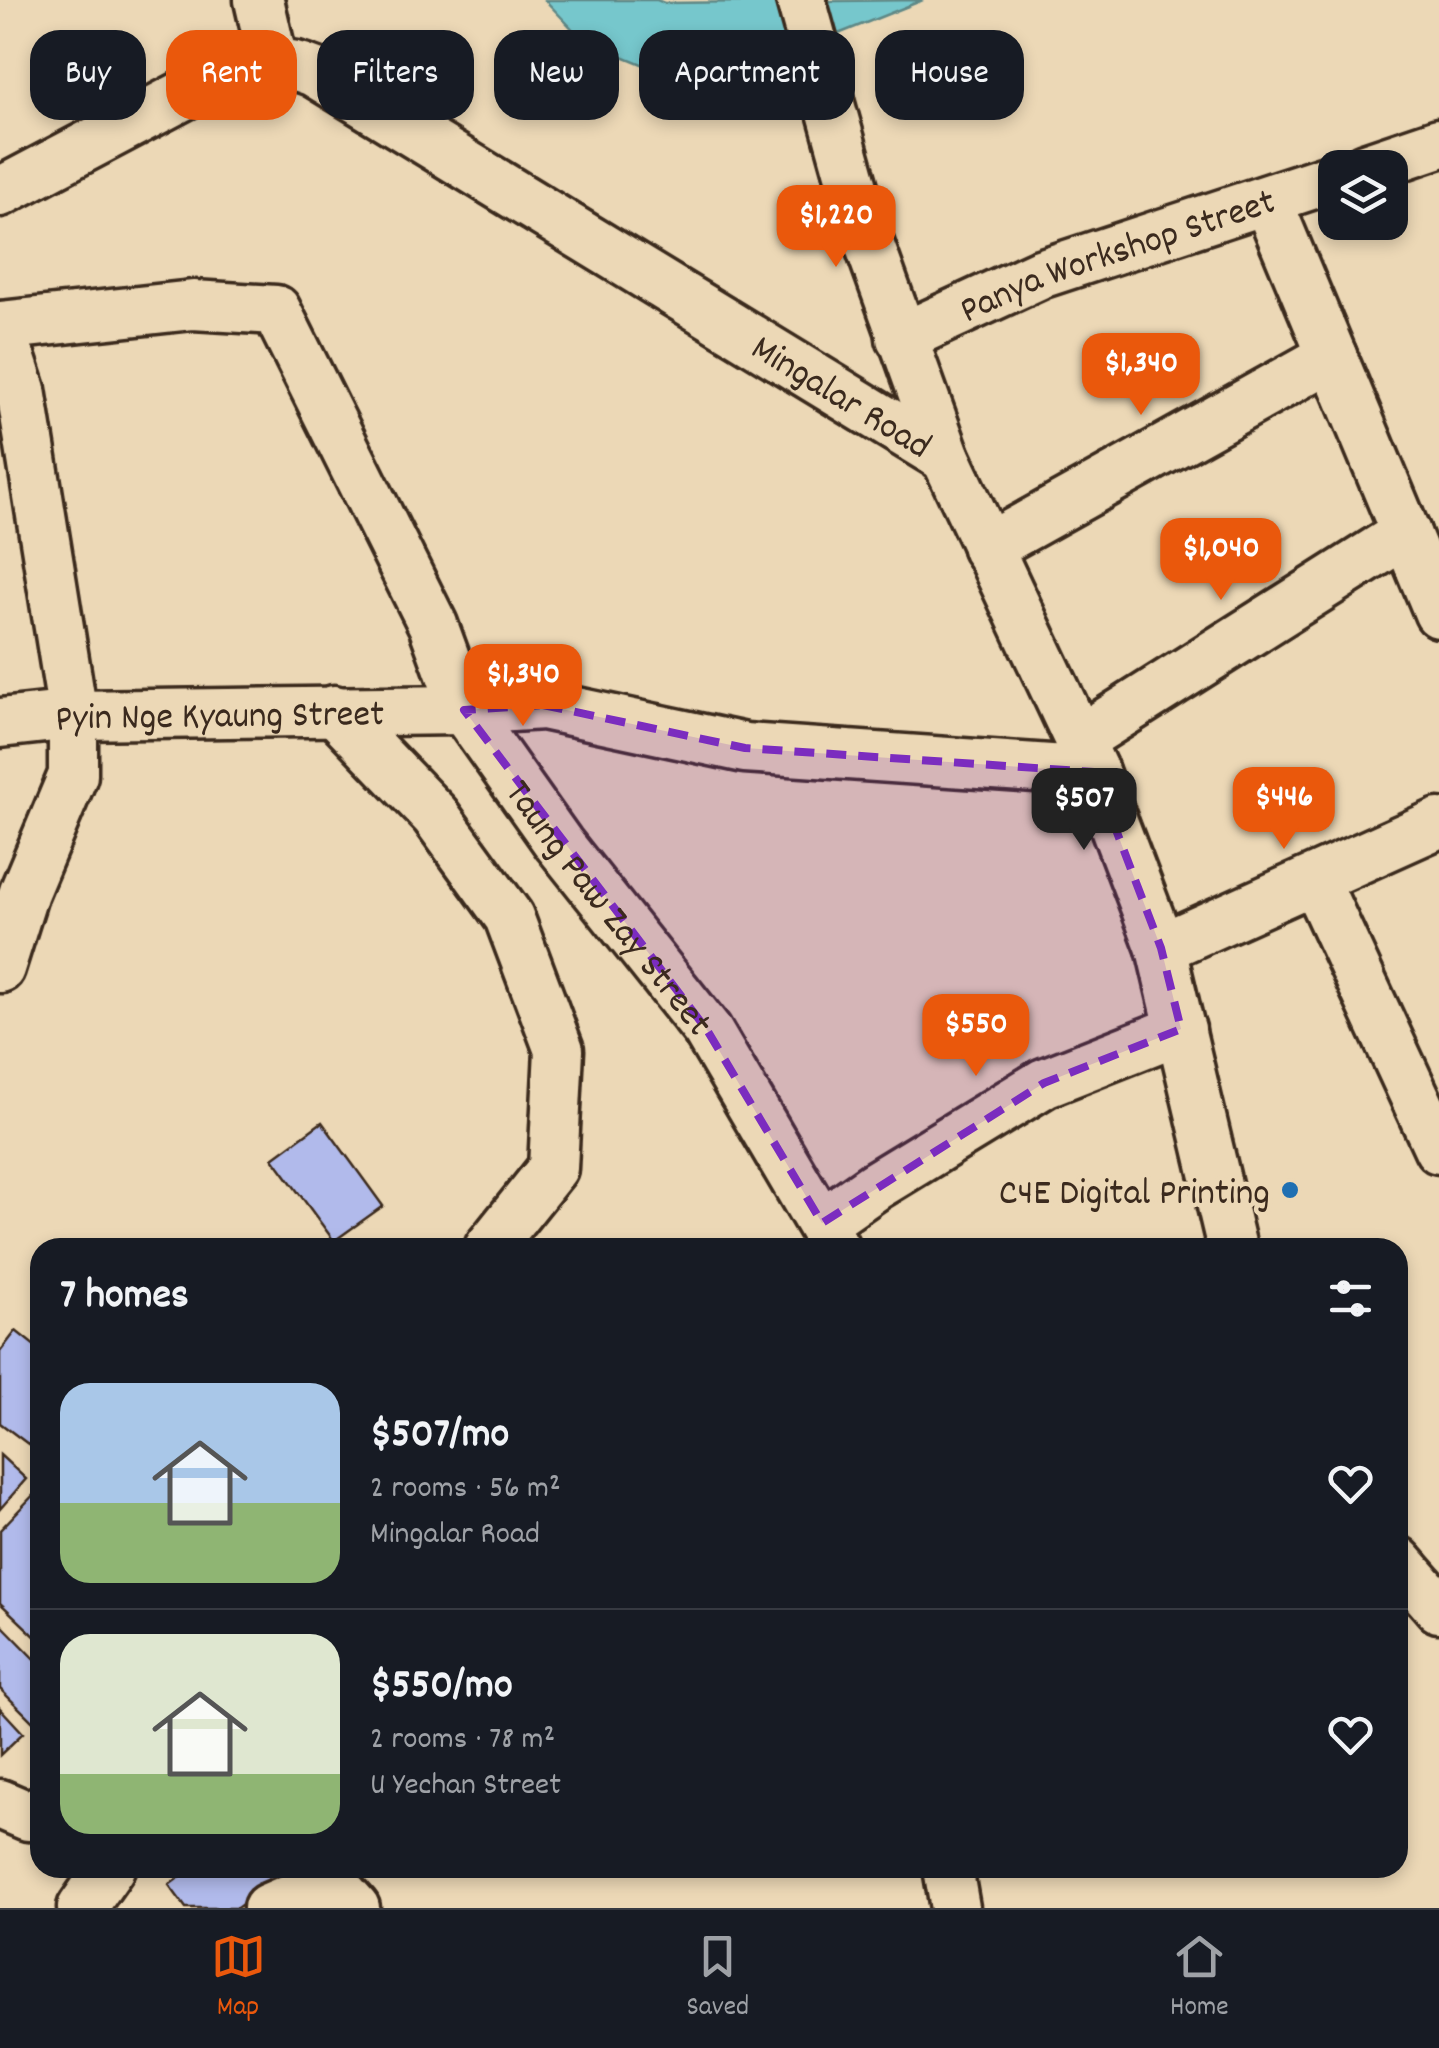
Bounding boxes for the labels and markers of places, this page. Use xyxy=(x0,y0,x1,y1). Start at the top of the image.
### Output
pin: $1,220 xyxy=(755,185,917,270)
pin: $1,340 xyxy=(1060,333,1222,418)
pin: $1,040 xyxy=(1140,518,1302,603)
pin: $1,340 xyxy=(442,644,604,729)
pin: $446 xyxy=(1225,767,1343,852)
pin: $507 xyxy=(1025,768,1143,853)
pin: $550 xyxy=(917,994,1035,1079)
place label: C4E Digital Printing xyxy=(999,1168,1270,1223)
marker: C4E Digital Printing xyxy=(1279,1179,1301,1201)

